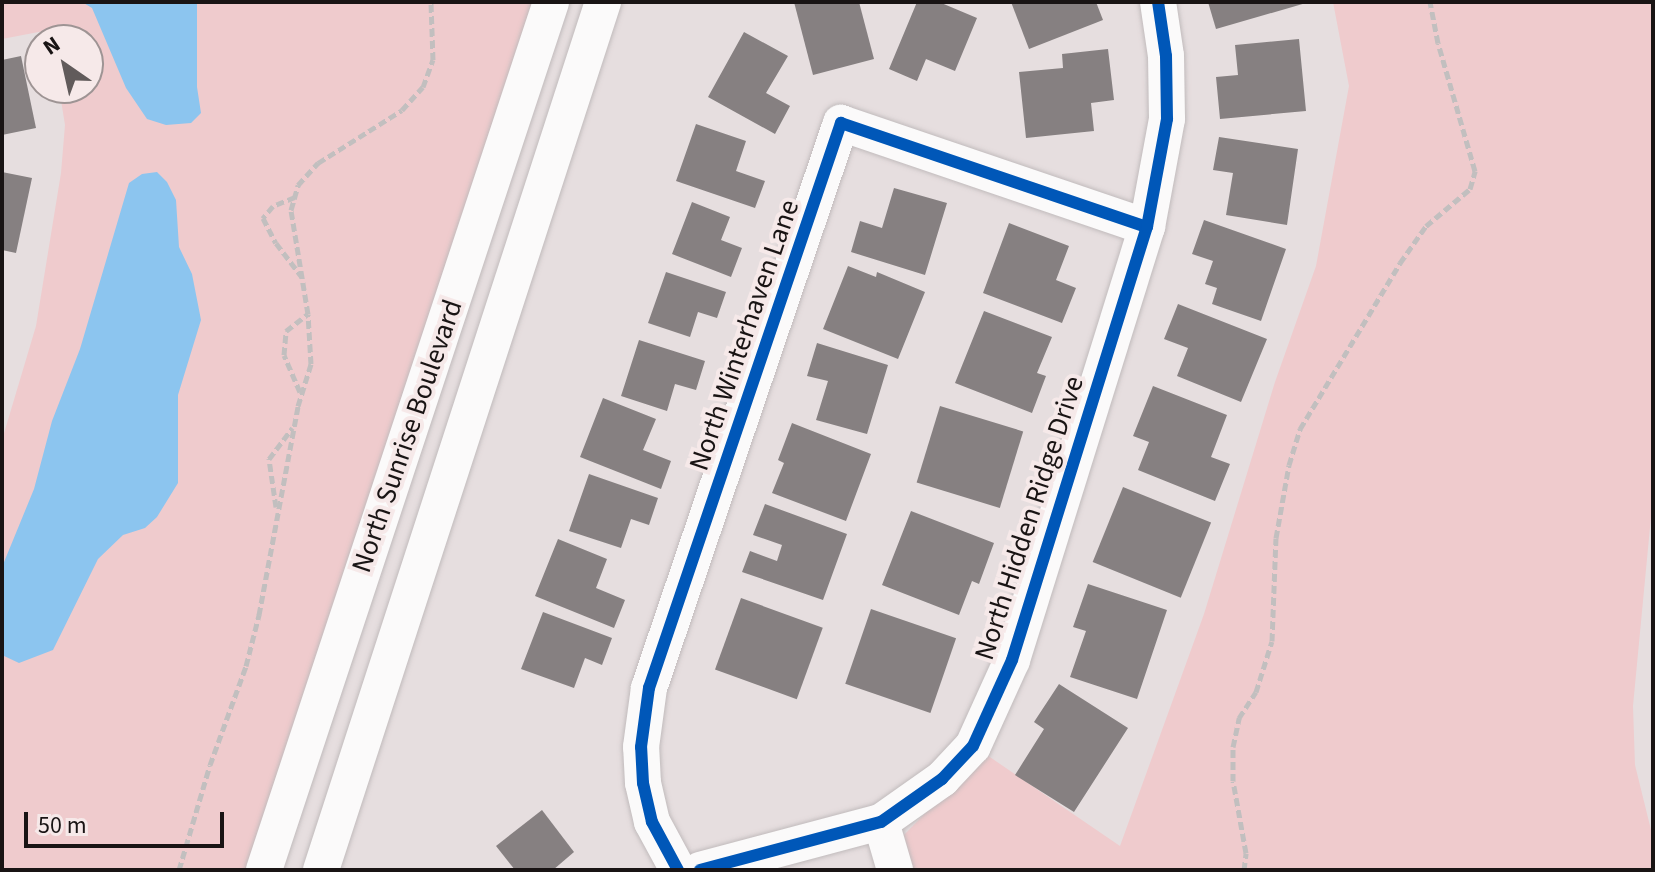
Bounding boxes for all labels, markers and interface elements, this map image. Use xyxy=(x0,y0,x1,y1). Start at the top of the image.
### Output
north arrow xyxy=(24,24,104,104)
text: N xyxy=(37,28,67,63)
street label: North Winterhaven Lane xyxy=(682,195,806,475)
street label: North Sunrise Boulevard xyxy=(345,295,469,577)
street label: North Hidden Ridge Drive xyxy=(967,372,1091,664)
scale bar xyxy=(28,796,228,846)
text: 50 m xyxy=(38,808,87,843)

